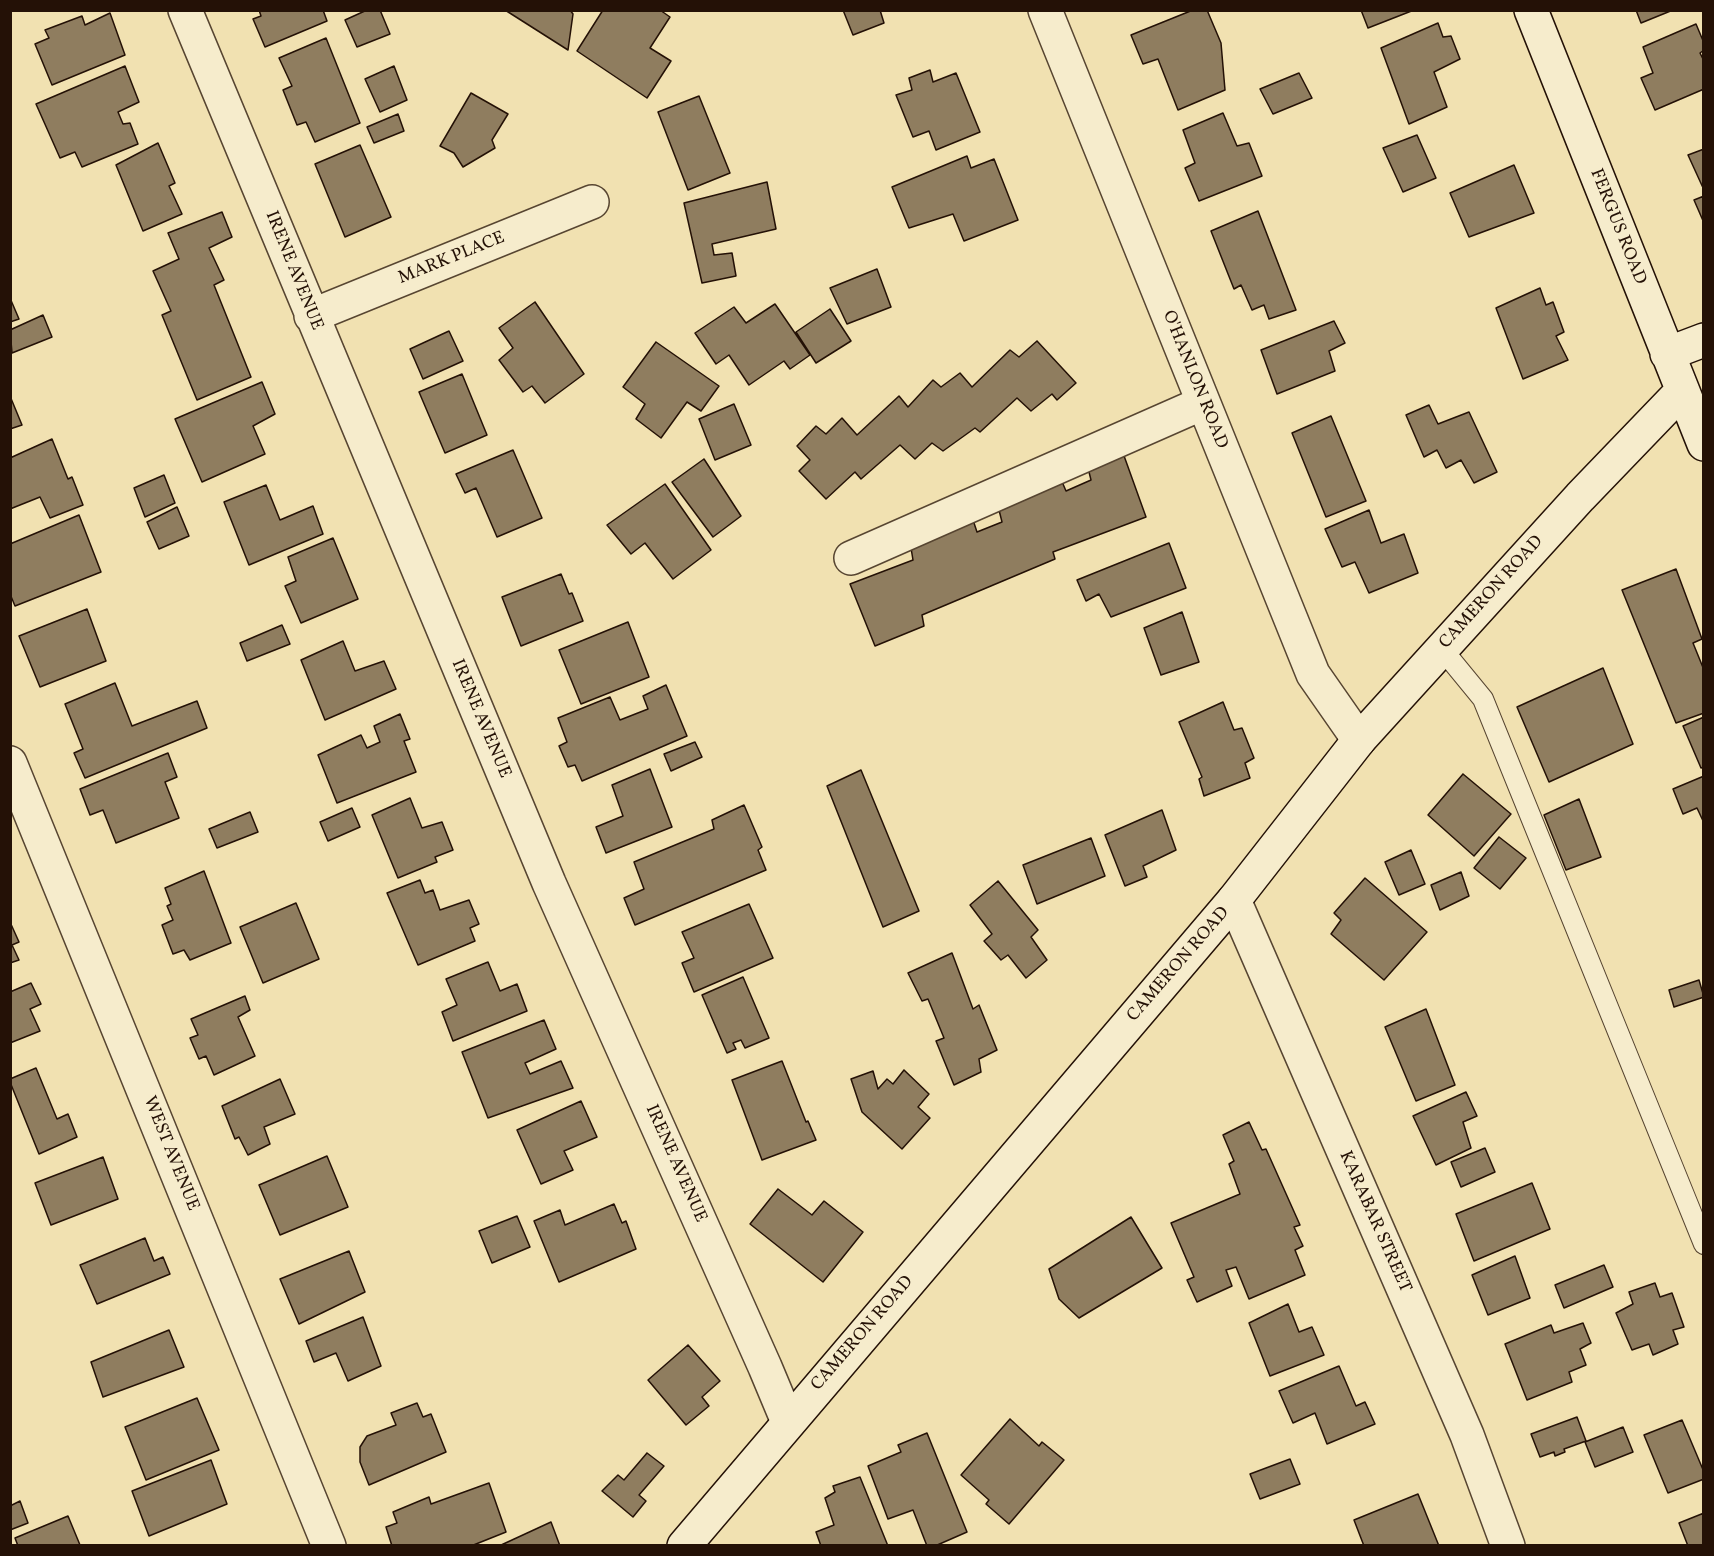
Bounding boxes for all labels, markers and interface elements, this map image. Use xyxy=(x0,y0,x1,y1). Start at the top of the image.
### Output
street label: FERGUS ROAD xyxy=(1584,166,1650,288)
street label: IRENE AVENUE xyxy=(259,208,327,334)
street label: MARK PLACE xyxy=(396,228,508,290)
street label: O'HANLON ROAD xyxy=(1156,308,1232,452)
street label: CAMERON ROAD xyxy=(1435,532,1549,654)
street label: IRENE AVENUE xyxy=(445,656,515,782)
street label: CAMERON ROAD xyxy=(1123,903,1235,1027)
street label: WEST AVENUE xyxy=(137,1094,203,1214)
street label: IRENE AVENUE xyxy=(639,1102,711,1226)
street label: KARABAR STREET xyxy=(1333,1148,1415,1296)
street label: CAMERON ROAD xyxy=(807,1272,919,1396)

